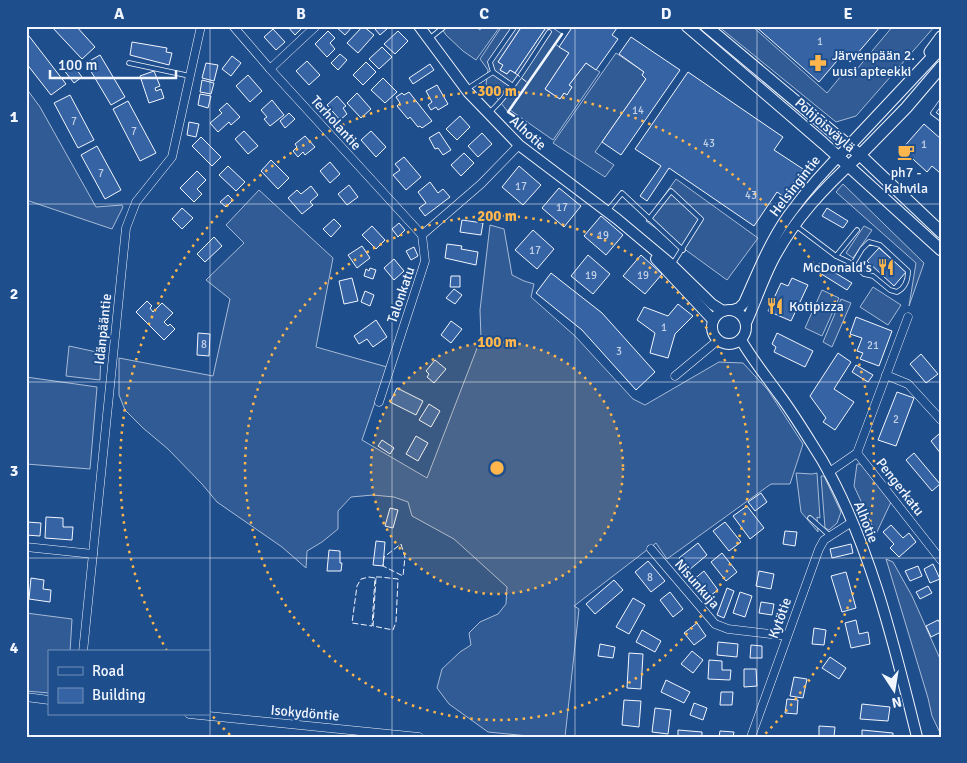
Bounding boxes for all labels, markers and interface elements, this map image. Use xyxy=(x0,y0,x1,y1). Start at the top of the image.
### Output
text: A xyxy=(114,4,125,24)
text: B xyxy=(296,4,306,24)
text: C xyxy=(479,4,489,24)
text: D xyxy=(661,4,672,24)
text: E xyxy=(843,4,853,24)
house number: 1 xyxy=(817,35,823,48)
place label: Järvenpään 2. uusi apteekki xyxy=(832,47,915,80)
scale bar xyxy=(50,48,176,80)
pharmacy icon: Järvenpään 2. uusi apteekki xyxy=(808,53,828,73)
text: 100 m xyxy=(58,56,98,74)
text: 300 m xyxy=(477,82,517,100)
street label: Terholantie xyxy=(307,92,365,154)
street label: Pohjoisväylä xyxy=(791,94,859,156)
house number: 14 xyxy=(632,104,644,117)
text: 1 xyxy=(10,107,19,127)
street label: Alhotie xyxy=(506,112,550,154)
house number: 7 xyxy=(71,115,77,128)
house number: 7 xyxy=(131,125,137,138)
house number: 43 xyxy=(703,137,715,150)
house number: 1 xyxy=(921,138,927,151)
cafe icon: ph7 - Kahvila xyxy=(896,142,916,162)
street label: Helsingintie xyxy=(766,152,824,220)
place label: ph7 - Kahvila xyxy=(884,164,928,197)
house number: 7 xyxy=(98,167,104,180)
house number: 17 xyxy=(515,180,527,193)
house number: 43 xyxy=(745,189,757,202)
house number: 17 xyxy=(556,201,568,214)
text: 200 m xyxy=(477,207,517,225)
house number: 19 xyxy=(597,229,609,242)
house number: 17 xyxy=(529,244,541,257)
restaurant icon: McDonald's xyxy=(876,257,896,277)
place label: McDonald's xyxy=(803,259,872,276)
street label: Talonkatu xyxy=(383,265,419,325)
house number: 19 xyxy=(585,269,597,282)
house number: 19 xyxy=(637,269,649,282)
text: 2 xyxy=(10,284,18,304)
street label: Idänpääntie xyxy=(91,293,115,365)
restaurant icon: Kotipizza xyxy=(765,296,785,316)
place label: Kotipizza xyxy=(789,298,844,315)
house number: 1 xyxy=(661,321,667,334)
text: 100 m xyxy=(477,333,517,351)
house number: 8 xyxy=(201,338,207,351)
house number: 21 xyxy=(867,339,879,352)
house number: 3 xyxy=(616,345,622,358)
house number: 2 xyxy=(893,413,899,426)
street label: Pengerkatu xyxy=(872,455,928,519)
centre of rings xyxy=(488,459,506,477)
text: 3 xyxy=(10,461,18,481)
street label: Alhotie xyxy=(850,499,882,545)
street label: Nisunkuja xyxy=(671,556,723,612)
house number: 8 xyxy=(647,571,653,584)
street label: Kytötie xyxy=(765,595,795,641)
text: 4 xyxy=(10,638,19,658)
legend xyxy=(48,650,210,716)
text: Road xyxy=(92,662,124,680)
north arrow xyxy=(870,666,920,716)
text: Building xyxy=(92,686,146,704)
text: N xyxy=(890,693,903,712)
street label: Isokydöntie xyxy=(270,702,340,724)

